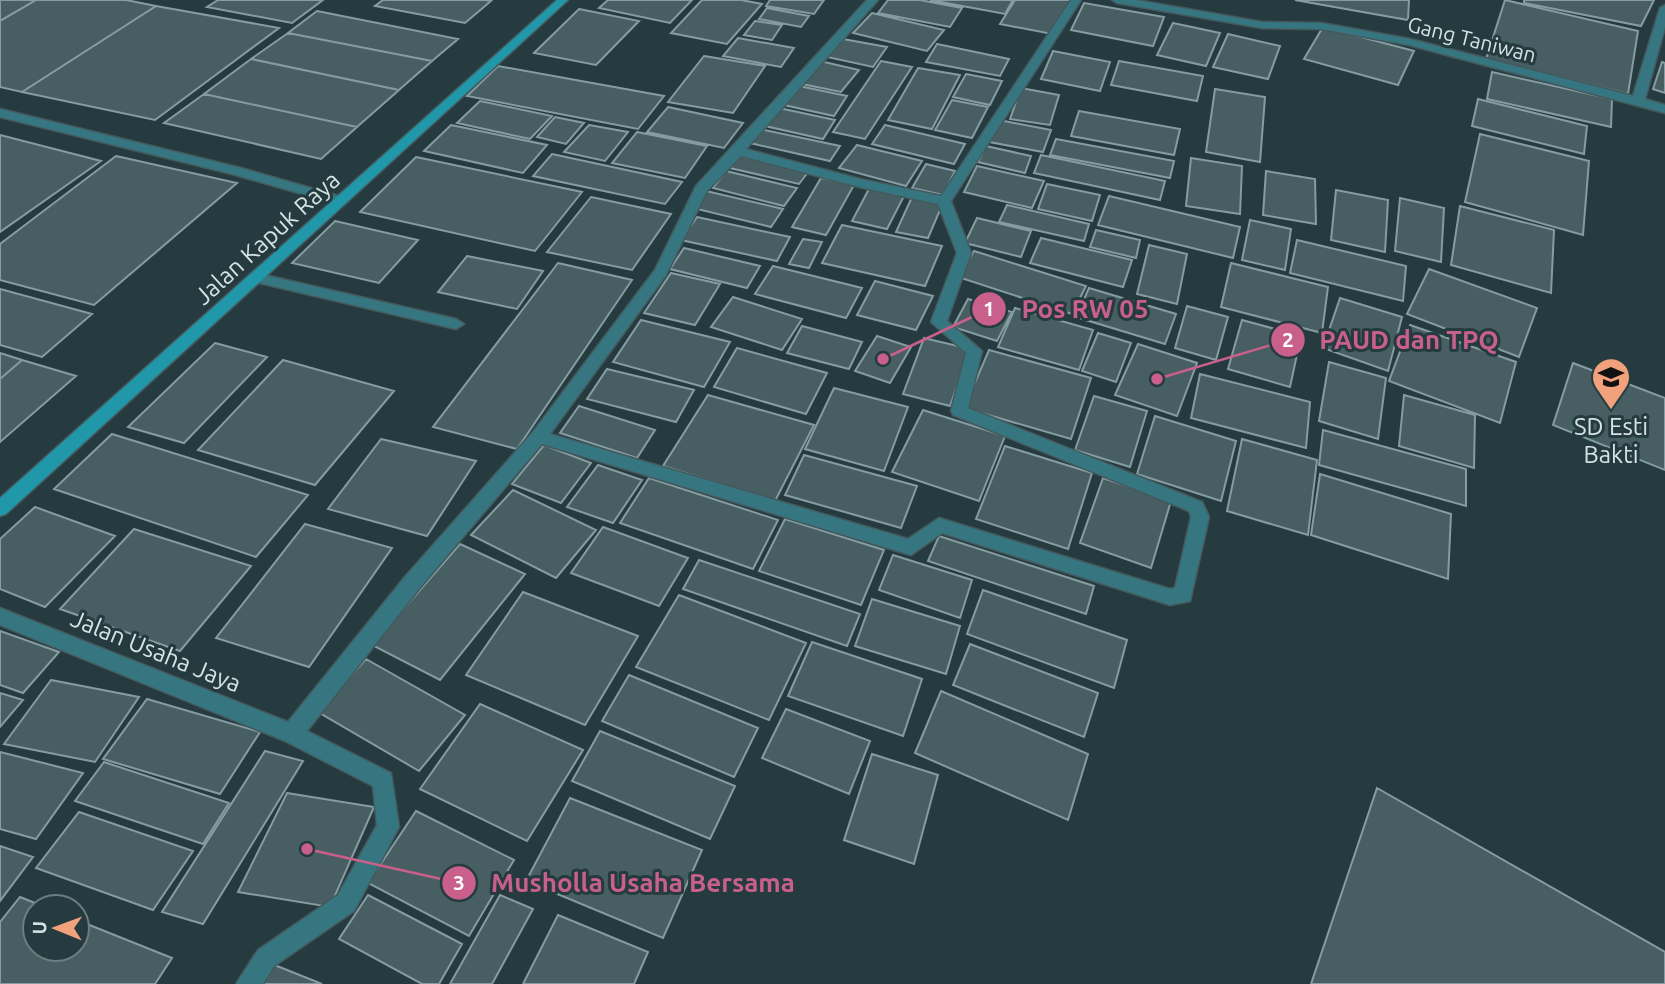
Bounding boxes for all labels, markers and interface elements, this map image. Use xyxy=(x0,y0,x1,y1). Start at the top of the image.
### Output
street label: Gang Taniwan xyxy=(1405,11,1539,67)
street label: Jalan Kapuk Raya xyxy=(189,166,345,310)
callout: Pos RW 05 xyxy=(972,285,1162,332)
text: Pos RW 05 xyxy=(1021,294,1149,323)
text: 1 xyxy=(983,296,995,320)
callout: PAUD dan TPQ xyxy=(1271,316,1513,363)
text: PAUD dan TPQ xyxy=(1319,325,1499,354)
text: 2 xyxy=(1282,327,1294,351)
school or university icon: SD Esti Bakti xyxy=(1590,356,1632,411)
place label: SD Esti Bakti xyxy=(1574,413,1648,468)
street label: Jalan Usaha Jaya xyxy=(67,605,245,697)
callout: Musholla Usaha Bersama xyxy=(442,859,808,906)
text: Musholla Usaha Bersama xyxy=(491,868,795,897)
text: 3 xyxy=(453,870,465,894)
north arrow xyxy=(21,893,91,963)
text: U xyxy=(28,921,50,935)

